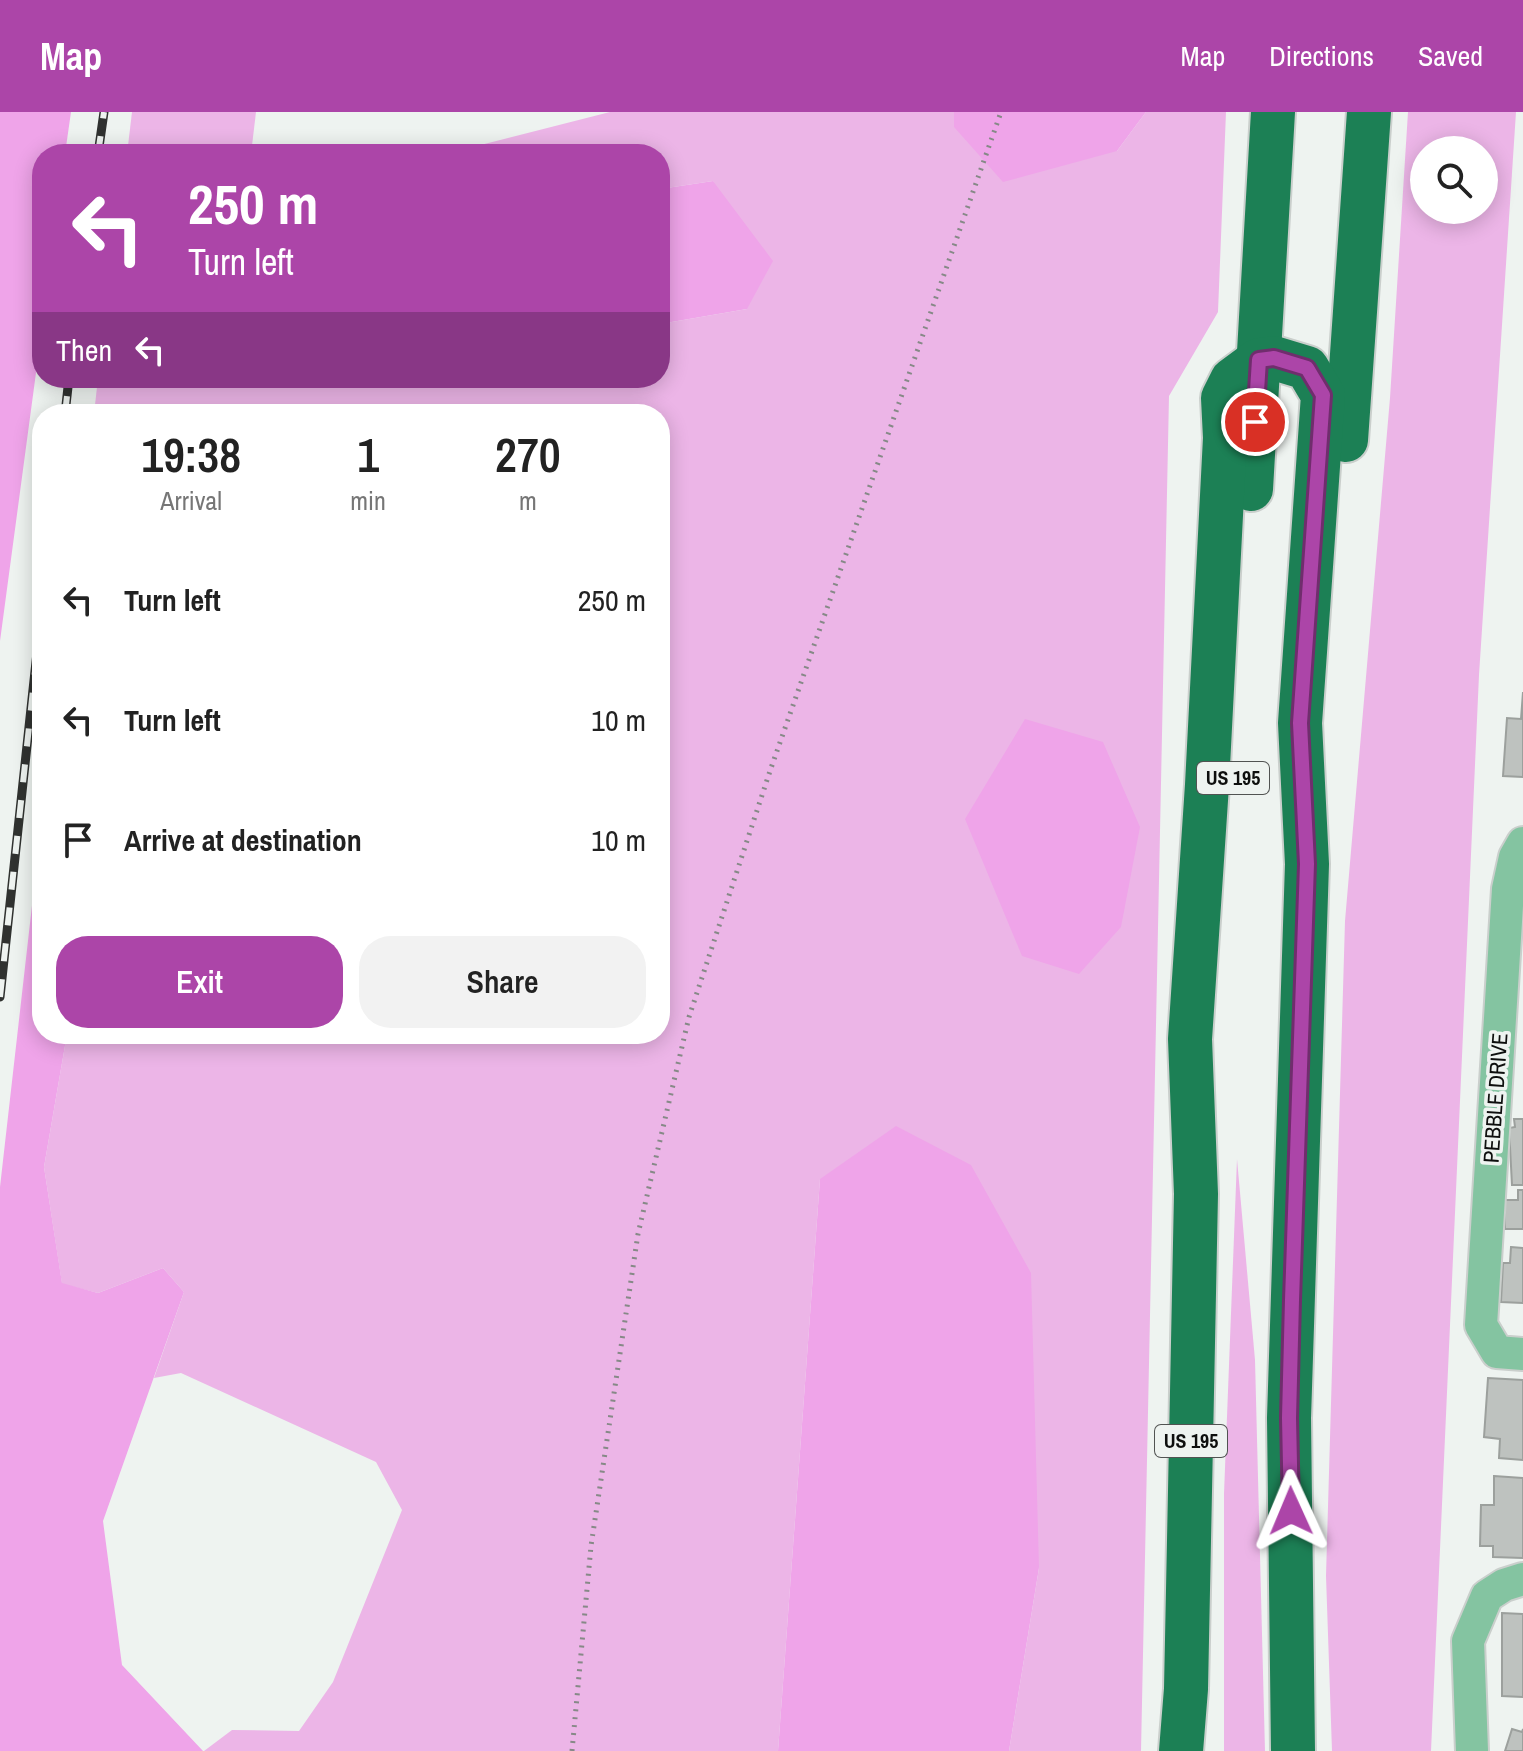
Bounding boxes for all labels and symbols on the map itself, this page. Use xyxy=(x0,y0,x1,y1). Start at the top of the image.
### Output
pin xyxy=(1221,388,1289,456)
road number: US 195 xyxy=(1197,762,1269,794)
street label: PEBBLE DRIVE xyxy=(1475,1032,1515,1164)
road number: US 195 xyxy=(1155,1425,1227,1457)
position arrow xyxy=(1249,1469,1333,1553)

